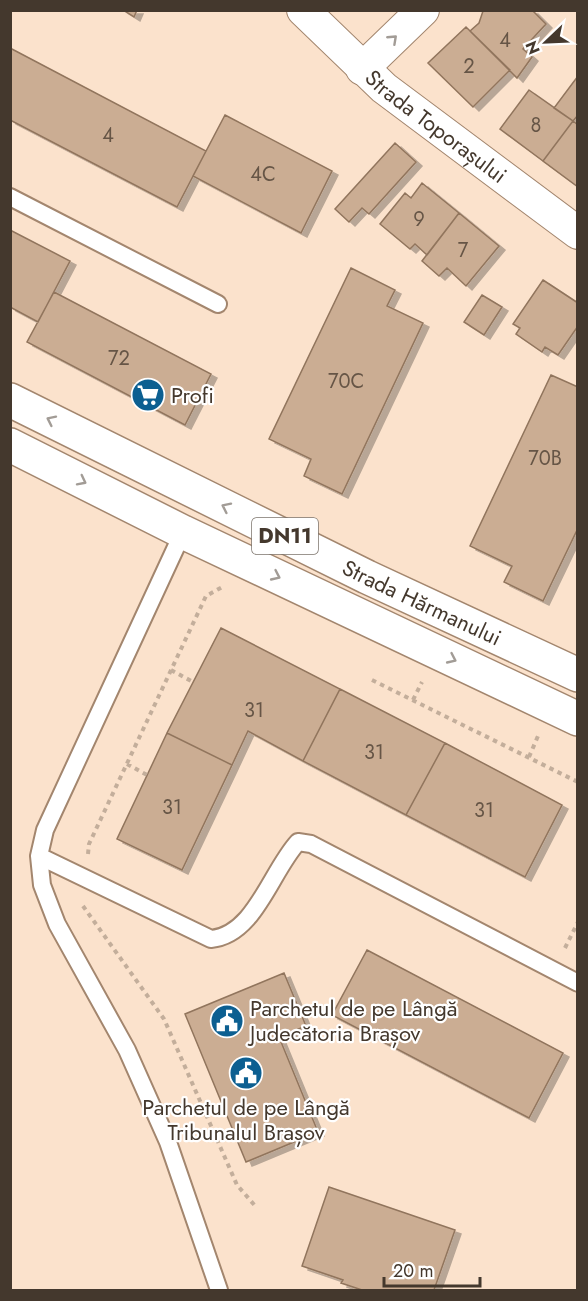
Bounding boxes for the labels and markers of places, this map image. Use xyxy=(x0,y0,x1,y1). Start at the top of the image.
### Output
supermarket icon: Profi xyxy=(130,377,166,413)
place label: Profi xyxy=(171,379,214,411)
place label: Parchetul de pe Lângă Judecătoria Brașov xyxy=(247,992,457,1049)
public building icon: Parchetul de pe Lângă Judecătoria Brașov xyxy=(209,1003,245,1039)
public building icon: Parchetul de pe Lângă Tribunalul Brașov xyxy=(228,1055,264,1091)
place label: Parchetul de pe Lângă Tribunalul Brașov xyxy=(142,1091,350,1148)

